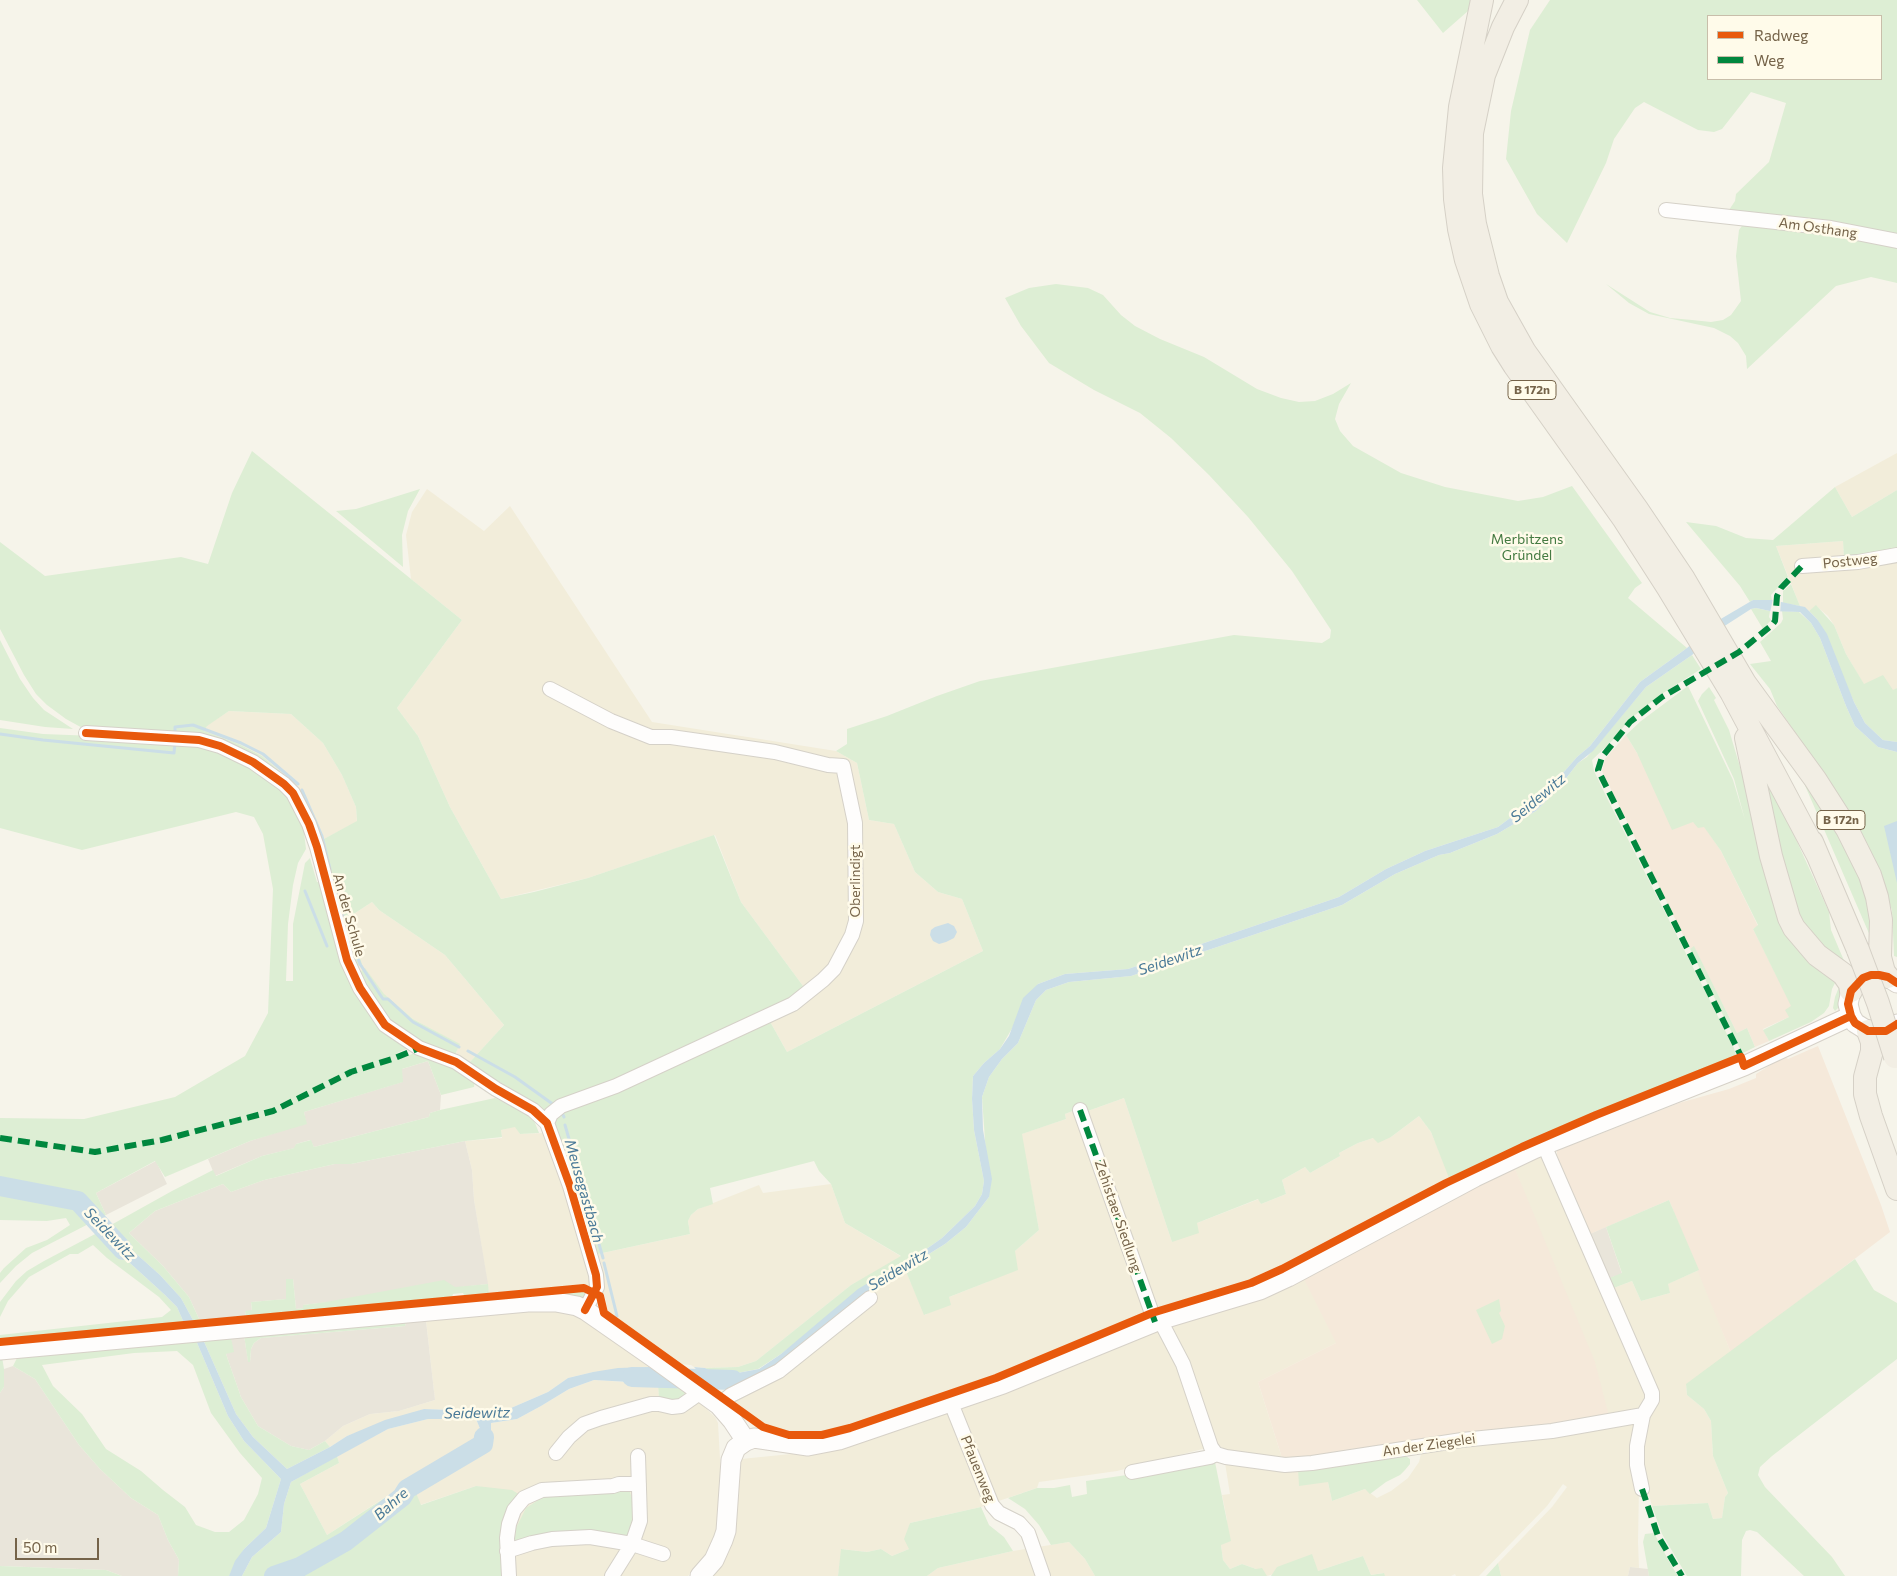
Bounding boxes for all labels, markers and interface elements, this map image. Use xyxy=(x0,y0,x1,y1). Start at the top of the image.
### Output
legend xyxy=(1707,15,1882,80)
text: Radweg xyxy=(1754,26,1808,44)
text: Weg xyxy=(1754,51,1784,69)
street label: Am Osthang xyxy=(1778,214,1858,242)
road number: B 172n xyxy=(1508,380,1556,400)
park label: Merbitzens Gründel xyxy=(1491,531,1563,564)
street label: Postweg xyxy=(1822,550,1878,572)
water label: Seidewitz xyxy=(1507,770,1569,826)
road number: B 172n xyxy=(1817,810,1865,830)
street label: Oberlindigt xyxy=(847,845,863,917)
street label: An der Schule xyxy=(329,871,369,959)
water label: Seidewitz xyxy=(1136,941,1204,979)
water label: Meusegastbach xyxy=(561,1137,607,1245)
street label: Zehistaer Siedlung xyxy=(1091,1158,1145,1274)
water label: Seidewitz xyxy=(80,1204,140,1264)
water label: Seidewitz xyxy=(865,1245,931,1295)
water label: Seidewitz xyxy=(444,1403,510,1423)
street label: An der Ziegelei xyxy=(1381,1430,1477,1460)
street label: Pfauenweg xyxy=(957,1433,999,1505)
water label: Bahre xyxy=(370,1484,412,1524)
scale bar xyxy=(18,1528,101,1560)
text: 50 m xyxy=(23,1538,57,1556)

